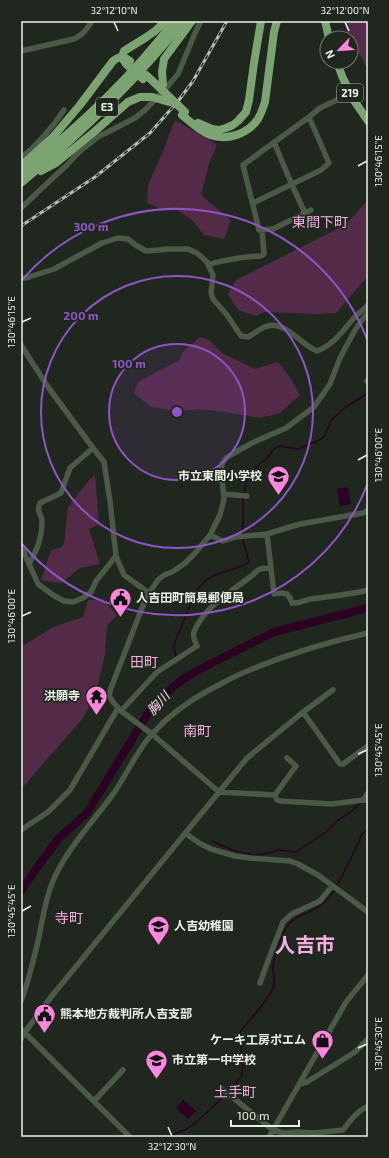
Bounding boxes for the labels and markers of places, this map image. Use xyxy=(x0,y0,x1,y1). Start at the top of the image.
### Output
centre of rings xyxy=(170,405,184,419)
school or university icon: 市立東間小学校 xyxy=(265,463,291,496)
place label: 市立東間小学校 xyxy=(178,468,262,482)
public building icon: 人吉田町簡易郵便局 xyxy=(108,585,134,618)
place label: 人吉田町簡易郵便局 xyxy=(136,590,244,604)
temple icon: 洪願寺 xyxy=(83,683,109,716)
place label: 洪願寺 xyxy=(44,688,80,702)
school or university icon: 人吉幼稚園 xyxy=(146,913,172,946)
place label: 人吉幼稚園 xyxy=(174,918,234,932)
public building icon: 熊本地方裁判所人吉支部 xyxy=(32,1001,58,1034)
place label: 熊本地方裁判所人吉支部 xyxy=(60,1006,192,1020)
shop icon: ケーキ工房ポエム xyxy=(309,1027,335,1060)
place label: ケーキ工房ポエム xyxy=(210,1032,306,1046)
school or university icon: 市立第一中学校 xyxy=(144,1047,170,1080)
place label: 市立第一中学校 xyxy=(172,1052,256,1066)

